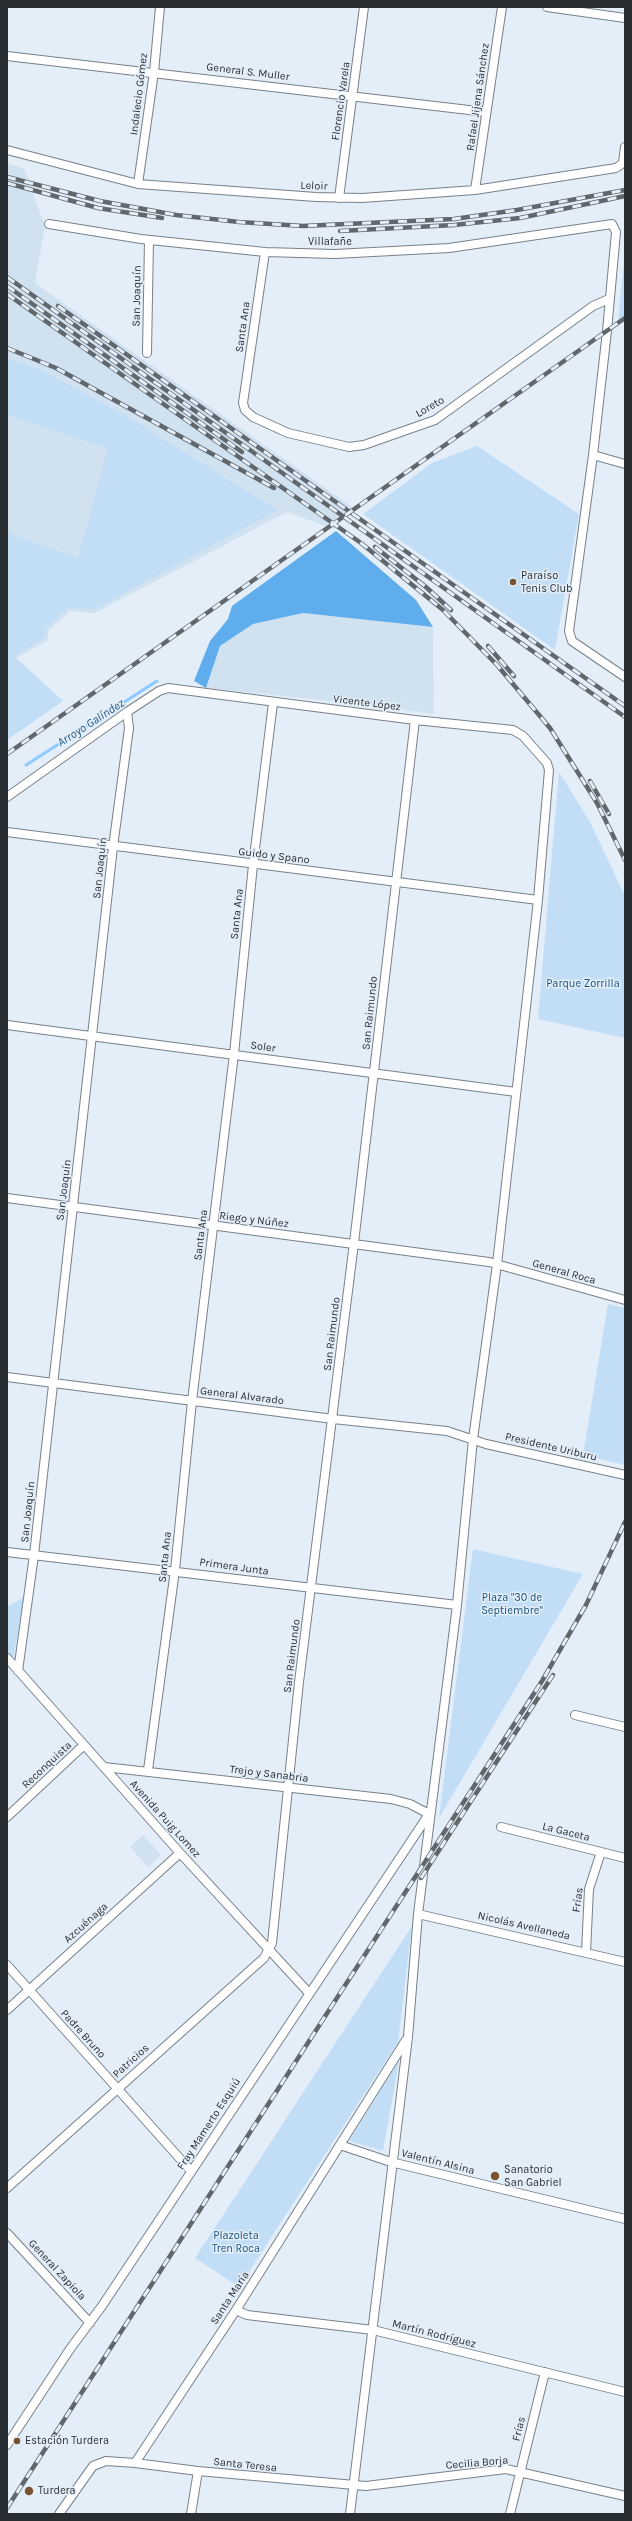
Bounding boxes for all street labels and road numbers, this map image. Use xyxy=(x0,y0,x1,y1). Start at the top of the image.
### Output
street label: Rafael Jijena Sánchez xyxy=(464,42,492,152)
street label: Indalecio Gómez xyxy=(127,52,151,136)
street label: General S. Muller xyxy=(206,60,290,84)
street label: Florencio Varela xyxy=(329,61,353,141)
street label: Leloir xyxy=(300,179,328,193)
street label: Villafañe xyxy=(308,235,352,249)
street label: San Joaquín xyxy=(130,265,144,327)
street label: Santa Ana xyxy=(233,301,253,353)
street label: Loreto xyxy=(413,394,447,420)
street label: Vicente López xyxy=(332,692,402,714)
street label: San Joaquín xyxy=(90,837,110,899)
street label: Guido y Spano xyxy=(238,845,310,867)
street label: Santa Ana xyxy=(228,888,246,940)
street label: San Raimundo xyxy=(360,975,380,1051)
street label: Soler xyxy=(250,1039,276,1055)
street label: San Joaquín xyxy=(54,1159,74,1221)
street label: Santa Ana xyxy=(191,1209,211,1261)
street label: Riego y Núñez xyxy=(218,1209,290,1231)
street label: General Roca xyxy=(531,1257,597,1287)
street label: San Raimundo xyxy=(321,1296,343,1372)
street label: General Alvarado xyxy=(199,1384,285,1408)
street label: Presidente Uriburu xyxy=(504,1430,598,1464)
street label: San Joaquín xyxy=(18,1481,38,1543)
street label: Santa Ana xyxy=(156,1531,174,1583)
street label: Primera Junta xyxy=(198,1556,270,1578)
street label: San Raimundo xyxy=(281,1618,303,1694)
street label: Reconquista xyxy=(19,1739,75,1791)
street label: Trejo y Sanabria xyxy=(229,1763,309,1785)
street label: Avenida Puig Lomez xyxy=(127,1778,203,1860)
street label: La Gaceta xyxy=(541,1820,591,1844)
street label: Frías xyxy=(570,1887,586,1913)
street label: Azcuénaga xyxy=(61,1900,111,1946)
street label: Nicolás Avellaneda xyxy=(477,1909,571,1943)
street label: Padre Bruno xyxy=(58,2007,108,2061)
street label: Patricios xyxy=(110,2041,152,2081)
street label: Fray Mamerto Esquiú xyxy=(174,2076,244,2172)
street label: Valentín Alsina xyxy=(400,2147,476,2177)
street label: General Zapiola xyxy=(26,2237,88,2303)
street label: Santa María xyxy=(208,2269,252,2327)
street label: Martín Rodríguez xyxy=(391,2317,477,2351)
street label: Frías xyxy=(510,2415,528,2443)
street label: Cecilia Borja xyxy=(445,2454,509,2472)
street label: Santa Teresa xyxy=(213,2455,277,2475)

